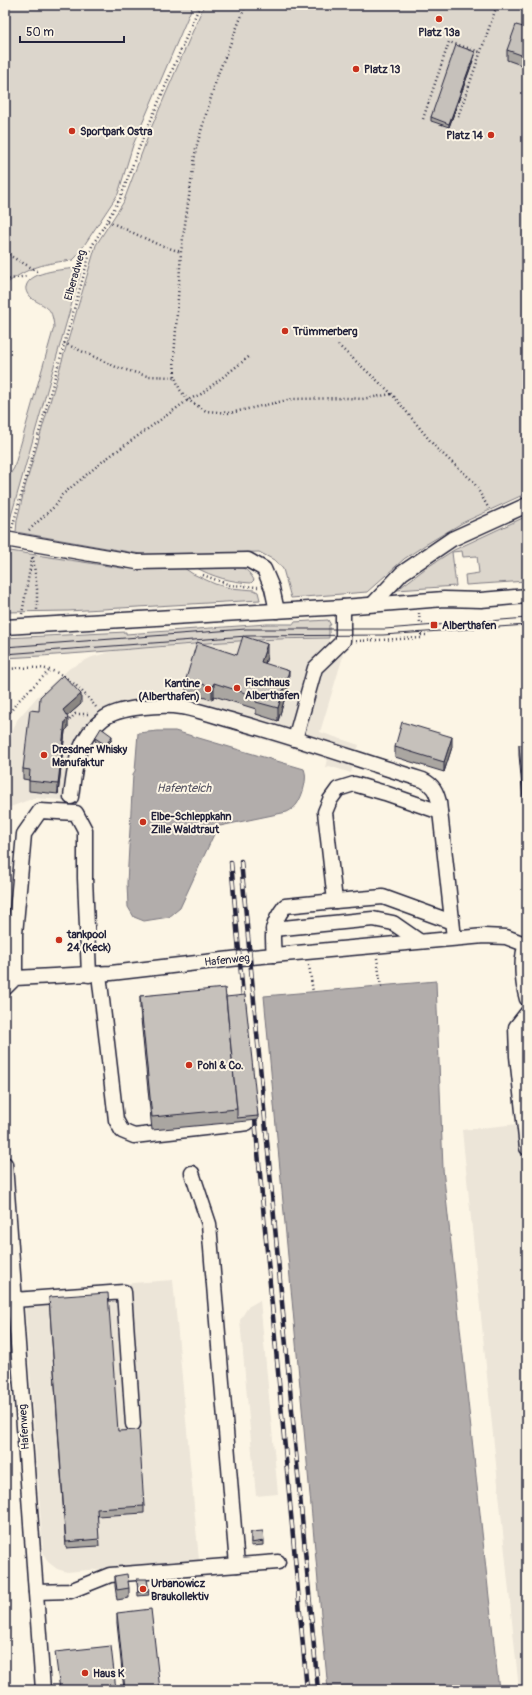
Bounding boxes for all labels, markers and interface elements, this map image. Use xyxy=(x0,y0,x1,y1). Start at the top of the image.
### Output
marker: Platz 13a xyxy=(434,14,444,24)
scale bar xyxy=(20,18,124,44)
text: 50 m xyxy=(26,25,54,40)
place label: Platz 13a xyxy=(418,26,460,39)
place label: Platz 13 xyxy=(364,63,400,76)
marker: Platz 13 xyxy=(351,64,361,74)
place label: Sportpark Ostra xyxy=(80,125,152,138)
marker: Sportpark Ostra xyxy=(67,126,77,136)
place label: Platz 14 xyxy=(446,129,484,142)
marker: Platz 14 xyxy=(486,130,496,140)
street label: Elberadweg xyxy=(62,248,89,302)
place label: Trümmerberg xyxy=(292,325,358,338)
marker: Trümmerberg xyxy=(280,326,290,336)
place label: Alberthafen xyxy=(442,619,496,632)
marker: Alberthafen xyxy=(429,620,439,630)
place label: Fischhaus Alberthafen xyxy=(245,676,299,702)
place label: Kantine (Alberthafen) xyxy=(138,677,201,703)
marker: Fischhaus Alberthafen xyxy=(232,683,242,693)
marker: Kantine (Alberthafen) xyxy=(203,684,213,694)
place label: Dresdner Whisky Manufaktur xyxy=(52,743,127,769)
marker: Dresdner Whisky Manufaktur xyxy=(39,750,49,760)
water label: Hafenteich xyxy=(157,781,213,796)
place label: Elbe-Schleppkahn Zille Waldtraut xyxy=(151,810,232,836)
marker: Elbe-Schleppkahn Zille Waldtraut xyxy=(138,817,148,827)
place label: tankpool 24 (Keck) xyxy=(66,928,112,954)
marker: tankpool 24 (Keck) xyxy=(54,935,64,945)
street label: Hafenweg xyxy=(204,951,251,969)
place label: Pohl & Co. xyxy=(197,1059,244,1072)
marker: Pohl & Co. xyxy=(184,1060,194,1070)
street label: Hafenweg xyxy=(16,1403,32,1450)
place label: Urbanowicz Braukollektiv xyxy=(151,1577,209,1603)
marker: Urbanowicz Braukollektiv xyxy=(138,1584,148,1594)
place label: Haus K xyxy=(93,1667,125,1680)
marker: Haus K xyxy=(80,1668,90,1678)

